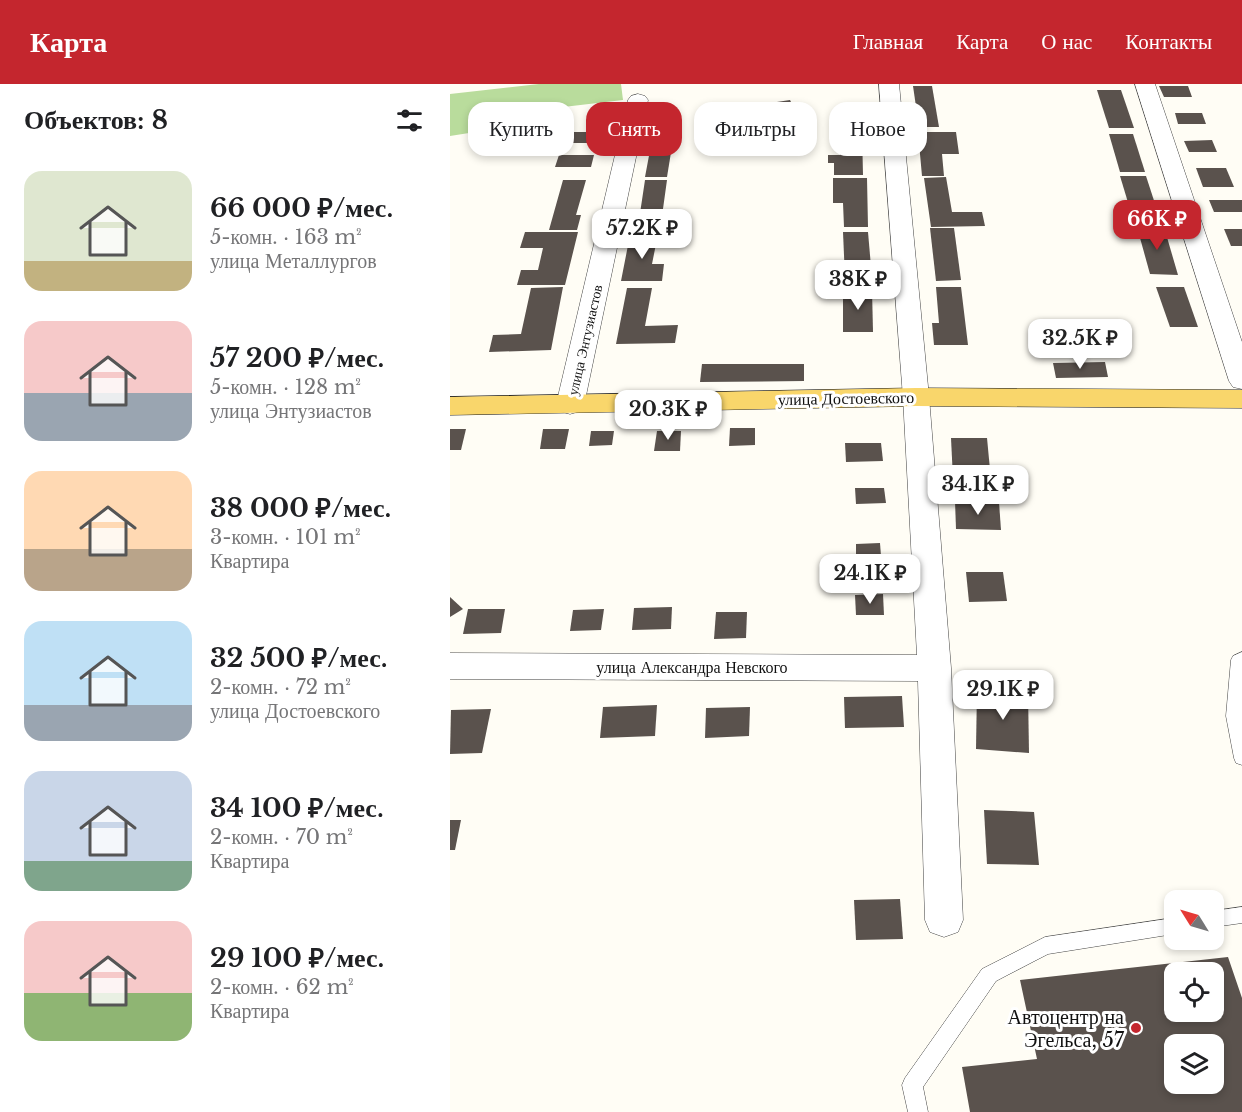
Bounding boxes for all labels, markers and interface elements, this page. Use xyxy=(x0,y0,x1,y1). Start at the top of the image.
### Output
text: Карта xyxy=(30,25,107,60)
text: Главная xyxy=(853,29,923,55)
text: Карта xyxy=(956,29,1008,55)
text: О нас xyxy=(1041,29,1092,55)
text: Контакты xyxy=(1125,29,1212,55)
chip: Купить xyxy=(468,102,574,156)
chip: Снять xyxy=(586,102,682,156)
chip: Фильтры xyxy=(694,102,817,156)
chip: Новое xyxy=(829,102,927,156)
text: Объектов: 8 xyxy=(24,104,168,136)
icon: filters xyxy=(393,104,426,137)
text: 66 000 ₽/мес. xyxy=(210,192,393,224)
icon: home xyxy=(72,195,144,267)
pin: 66K ₽ xyxy=(1115,200,1199,251)
text: 66K ₽ xyxy=(1127,207,1187,231)
pin: 57.2K ₽ xyxy=(587,209,697,260)
text: 57.2K ₽ xyxy=(606,216,678,240)
text: 5-комн. · 163 m² xyxy=(210,225,362,249)
text: улица Металлургов xyxy=(210,249,377,273)
pin: 38K ₽ xyxy=(816,260,900,311)
text: 38K ₽ xyxy=(829,267,887,291)
street label: улица Энтузиастов xyxy=(563,282,607,397)
pin: 32.5K ₽ xyxy=(1025,319,1135,370)
text: 32.5K ₽ xyxy=(1042,326,1118,350)
text: 57 200 ₽/мес. xyxy=(210,342,384,374)
icon: home xyxy=(72,345,144,417)
text: 5-комн. · 128 m² xyxy=(210,375,361,399)
street label: улица Достоевского xyxy=(778,387,914,409)
pin: 20.3K ₽ xyxy=(613,390,723,441)
text: 20.3K ₽ xyxy=(629,397,707,421)
text: улица Энтузиастов xyxy=(210,399,372,423)
pin: 34.1K ₽ xyxy=(923,465,1033,516)
text: 34.1K ₽ xyxy=(942,472,1014,496)
text: 38 000 ₽/мес. xyxy=(210,492,391,524)
icon: home xyxy=(72,495,144,567)
text: 3-комн. · 101 m² xyxy=(210,525,361,549)
text: Квартира xyxy=(210,549,289,573)
pin: 24.1K ₽ xyxy=(815,554,925,605)
text: 24.1K ₽ xyxy=(833,561,907,585)
text: 32 500 ₽/мес. xyxy=(210,642,387,674)
icon: home xyxy=(72,645,144,717)
street label: улица Александра Невского xyxy=(596,657,788,677)
pin: 29.1K ₽ xyxy=(948,670,1058,721)
text: 2-комн. · 72 m² xyxy=(210,675,351,699)
text: 29.1K ₽ xyxy=(967,677,1039,701)
text: улица Достоевского xyxy=(210,699,380,723)
text: 34 100 ₽/мес. xyxy=(210,792,384,824)
icon: home xyxy=(72,795,144,867)
text: 2-комн. · 70 m² xyxy=(210,825,353,849)
text: Квартира xyxy=(210,849,289,873)
north arrow xyxy=(1164,890,1224,950)
map controls xyxy=(1164,890,1224,1094)
text: 29 100 ₽/мес. xyxy=(210,942,384,974)
icon: home xyxy=(72,945,144,1017)
button: locate xyxy=(1164,962,1224,1022)
text: 2-комн. · 62 m² xyxy=(210,975,354,999)
text: Квартира xyxy=(210,999,289,1023)
place label: Автоцентр на Эгельса, 57 xyxy=(1008,1005,1125,1052)
marker: Автоцентр на Эгельса, 57 xyxy=(1129,1021,1143,1035)
button: layers xyxy=(1164,1034,1224,1094)

